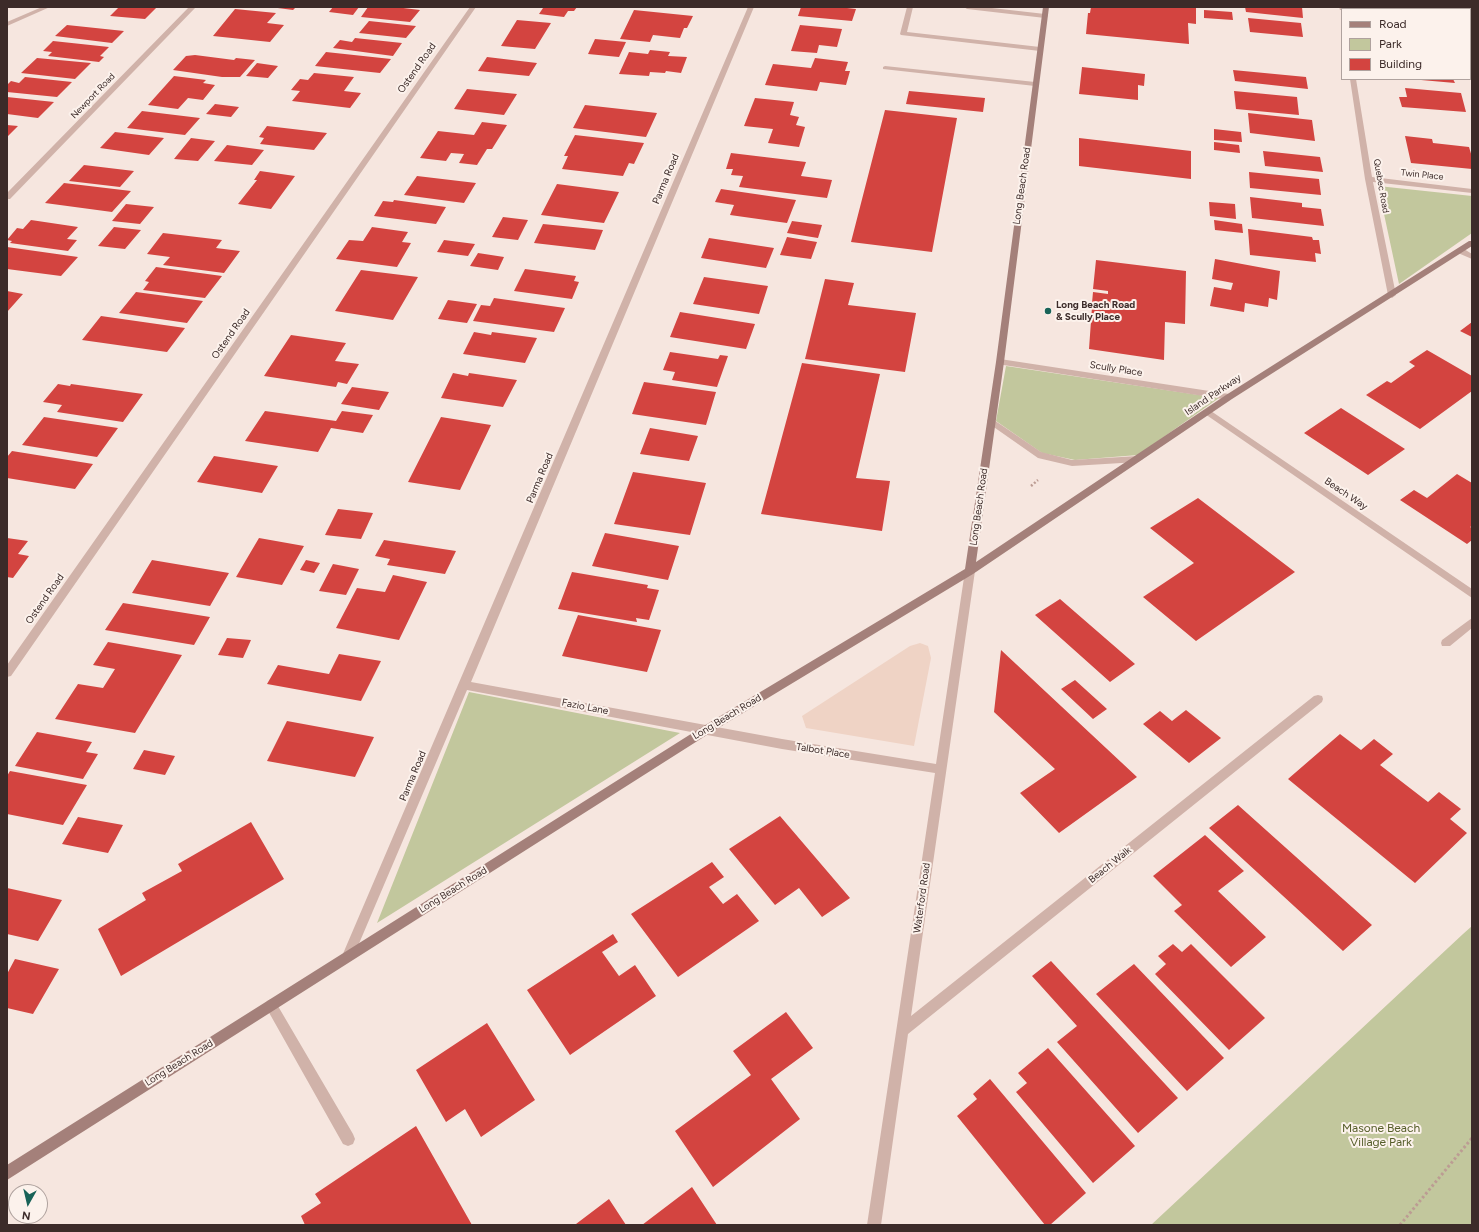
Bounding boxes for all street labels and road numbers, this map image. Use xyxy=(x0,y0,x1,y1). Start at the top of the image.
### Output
street label: Ostend Road xyxy=(395,41,439,95)
street label: Newport Road xyxy=(69,71,117,121)
street label: Long Beach Road xyxy=(1011,147,1033,225)
street label: Parma Road xyxy=(650,152,682,206)
street label: Quebec Road xyxy=(1371,158,1391,214)
street label: Twin Place xyxy=(1400,167,1444,183)
street label: Ostend Road xyxy=(209,307,253,361)
street label: Scully Place xyxy=(1089,359,1143,379)
street label: Island Parkway xyxy=(1182,372,1244,418)
street label: Parma Road xyxy=(524,451,556,505)
street label: Long Beach Road xyxy=(968,468,990,546)
street label: Beach Way xyxy=(1322,475,1370,513)
street label: Ostend Road xyxy=(23,572,67,626)
street label: Long Beach Road xyxy=(690,692,764,742)
street label: Fazio Lane xyxy=(561,697,609,717)
street label: Talbot Place xyxy=(795,741,851,761)
street label: Parma Road xyxy=(397,749,429,803)
street label: Beach Walk xyxy=(1086,844,1134,886)
street label: Waterford Road xyxy=(911,862,933,934)
street label: Long Beach Road xyxy=(417,864,489,916)
street label: Long Beach Road xyxy=(143,1037,215,1089)

